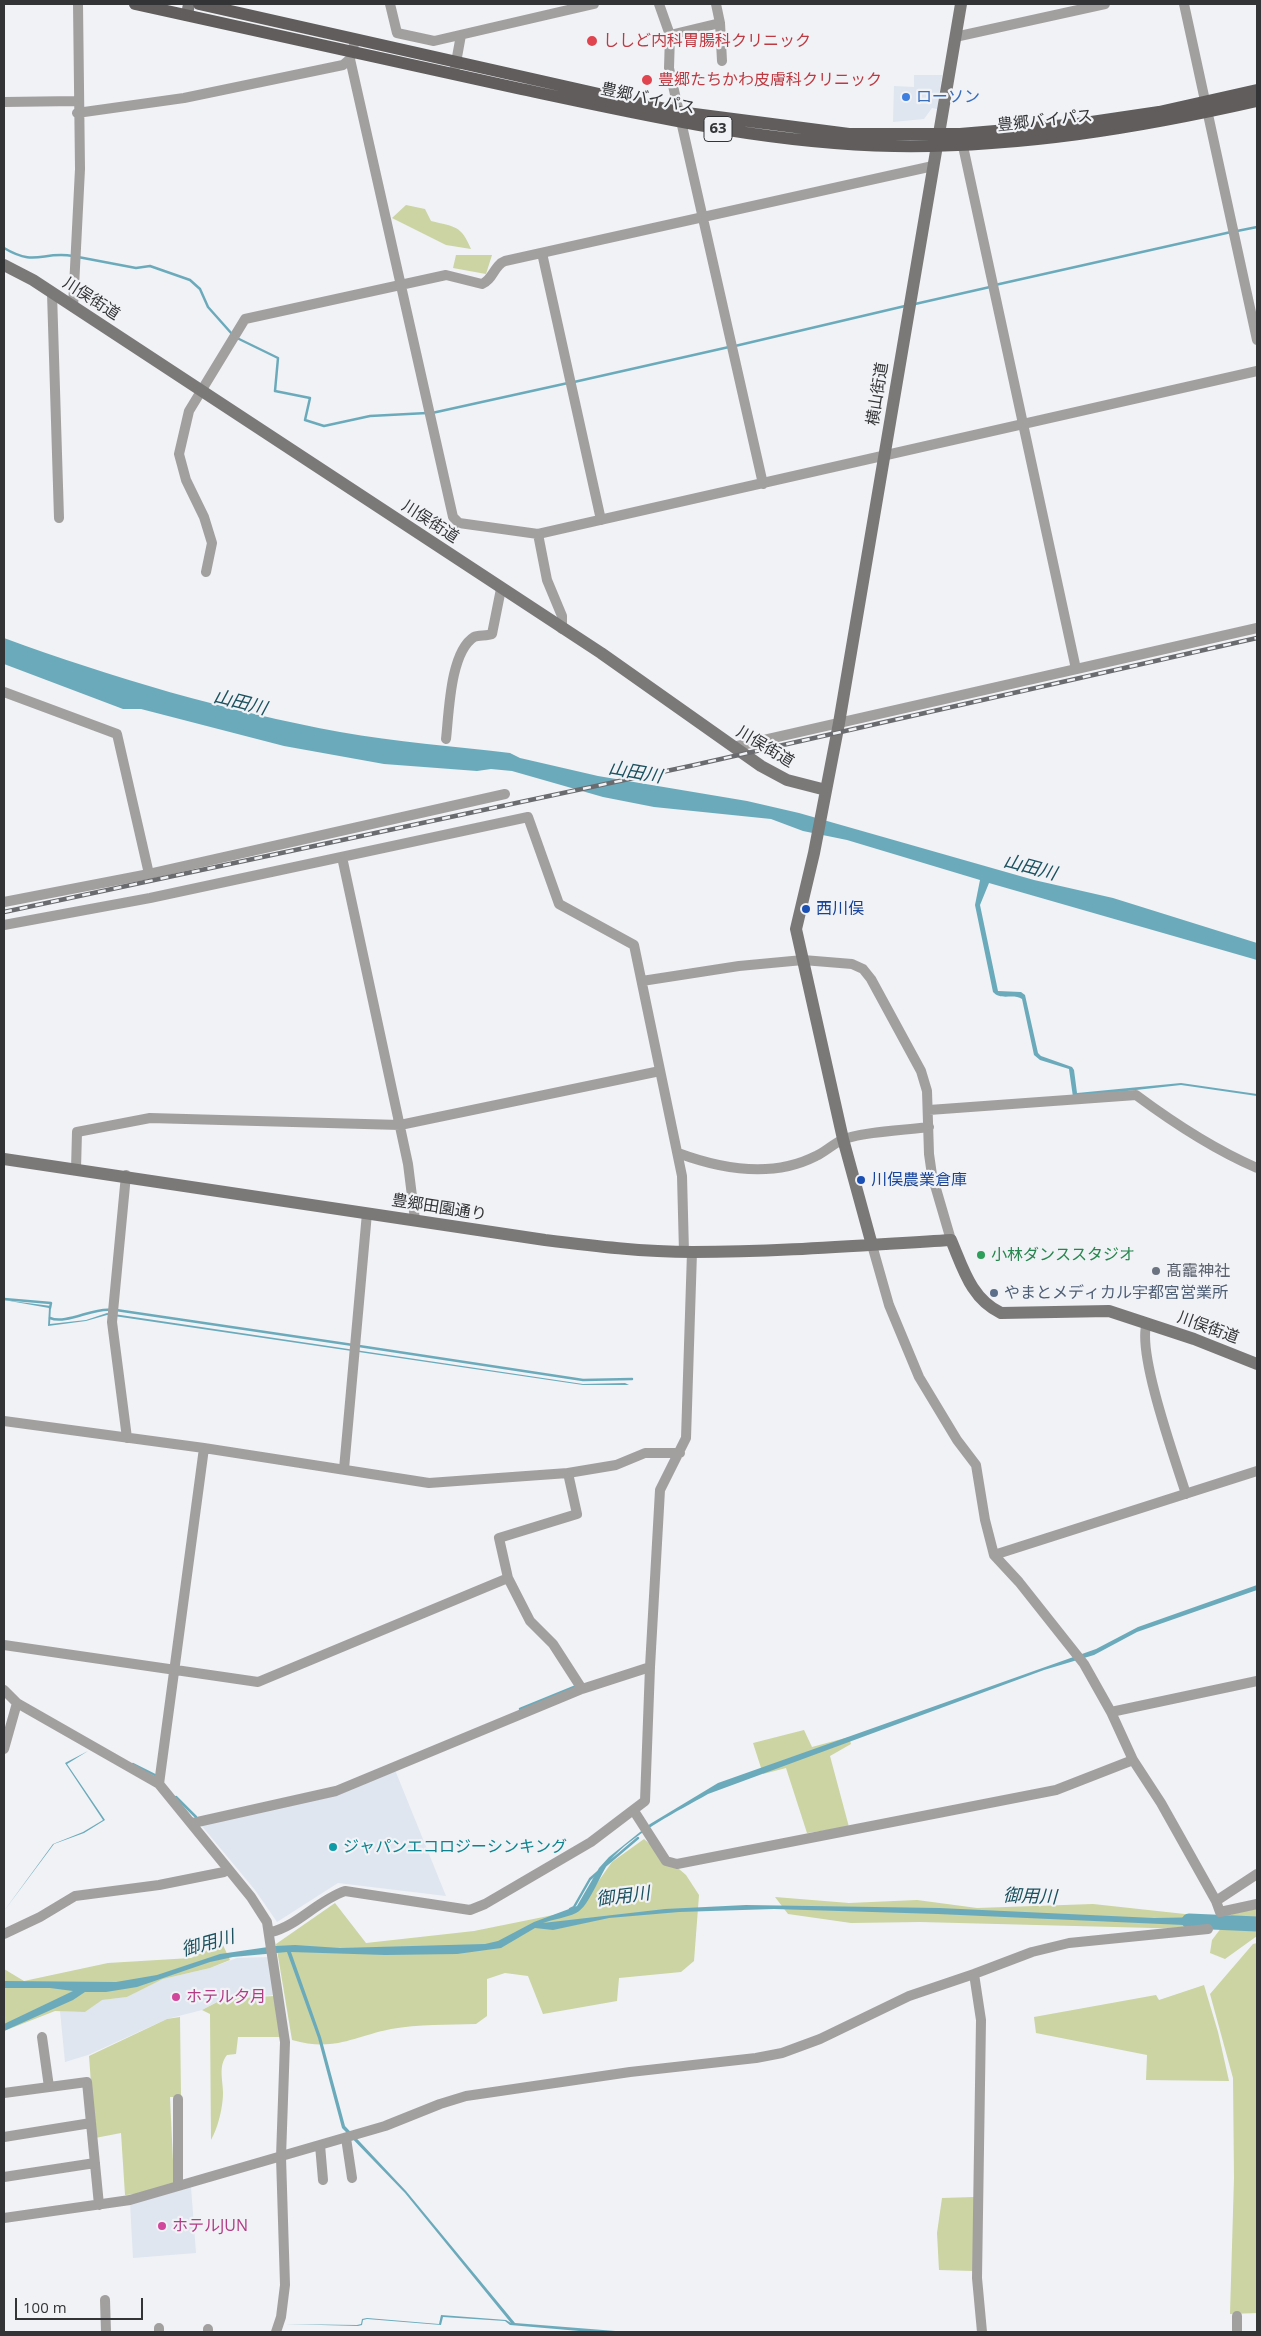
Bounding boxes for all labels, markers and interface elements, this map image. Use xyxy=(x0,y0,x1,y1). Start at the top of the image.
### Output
place label: ししど内科胃腸科クリニック xyxy=(603,31,811,51)
marker: ししど内科胃腸科クリニック xyxy=(585,34,599,48)
place label: 豊郷たちかわ皮膚科クリニック xyxy=(658,70,882,90)
marker: 豊郷たちかわ皮膚科クリニック xyxy=(640,73,654,87)
street label: 豊郷バイパス xyxy=(599,80,697,118)
place label: ローソン xyxy=(916,87,980,107)
marker: ローソン xyxy=(900,91,912,103)
street label: 豊郷バイパス xyxy=(996,106,1094,136)
road number: 63 xyxy=(704,116,732,142)
street label: 川俣街道 xyxy=(59,274,123,324)
street label: 横山街道 xyxy=(864,361,892,427)
street label: 川俣街道 xyxy=(398,497,462,547)
water label: 山田川 xyxy=(211,686,269,720)
street label: 川俣街道 xyxy=(733,722,797,772)
water label: 山田川 xyxy=(607,758,663,788)
water label: 山田川 xyxy=(1001,851,1059,885)
place label: 西川俣 xyxy=(816,899,864,919)
marker: 西川俣 xyxy=(800,903,812,915)
place label: 川俣農業倉庫 xyxy=(871,1170,967,1190)
marker: 川俣農業倉庫 xyxy=(855,1174,867,1186)
street label: 豊郷田園通り xyxy=(390,1191,488,1225)
place label: 小林ダンススタジオ xyxy=(991,1245,1135,1265)
marker: 小林ダンススタジオ xyxy=(975,1249,987,1261)
place label: 髙靇神社 xyxy=(1166,1261,1230,1281)
marker: 髙靇神社 xyxy=(1150,1265,1162,1277)
place label: やまとメディカル宇都宮営業所 xyxy=(1004,1283,1228,1303)
marker: やまとメディカル宇都宮営業所 xyxy=(988,1287,1000,1299)
street label: 川俣街道 xyxy=(1175,1308,1241,1348)
place label: ジャパンエコロジーシンキング xyxy=(343,1837,567,1857)
marker: ジャパンエコロジーシンキング xyxy=(327,1841,339,1853)
water label: 御用川 xyxy=(595,1883,651,1911)
water label: 御用川 xyxy=(1003,1885,1057,1909)
water label: 御用川 xyxy=(179,1927,237,1961)
place label: ホテル夕月 xyxy=(186,1987,266,2007)
marker: ホテル夕月 xyxy=(170,1991,182,2003)
place label: ホテルJUN xyxy=(172,2216,248,2236)
marker: ホテルJUN xyxy=(156,2220,168,2232)
scale bar xyxy=(18,2288,145,2320)
text: 100 m xyxy=(23,2297,67,2317)

